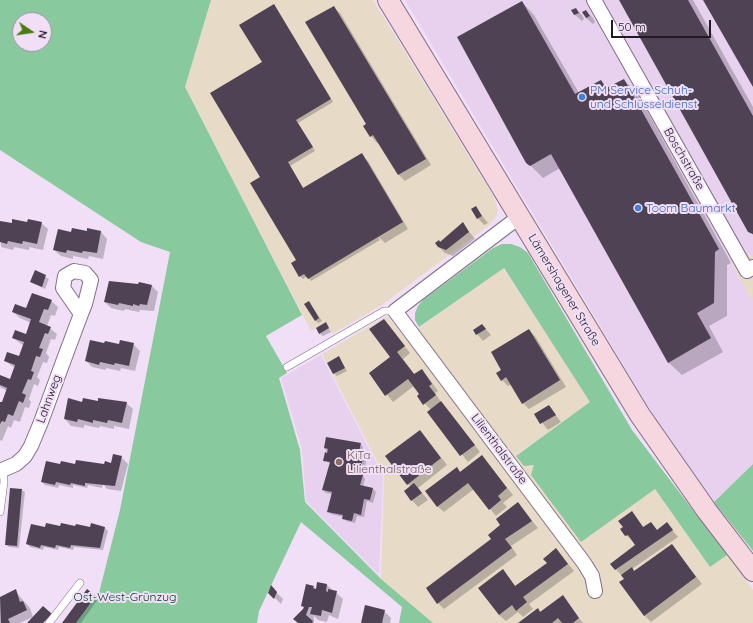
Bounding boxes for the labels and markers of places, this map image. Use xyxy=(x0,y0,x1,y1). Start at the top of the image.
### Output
place label: PM Service Schuh- und Schlüsseldienst xyxy=(590,83,698,111)
marker: PM Service Schuh- und Schlüsseldienst xyxy=(577,92,587,102)
place label: Toom Baumarkt xyxy=(646,201,736,215)
marker: Toom Baumarkt xyxy=(633,203,643,213)
place label: KiTa Lilienthalstraße xyxy=(347,448,431,476)
marker: KiTa Lilienthalstraße xyxy=(334,457,344,467)

